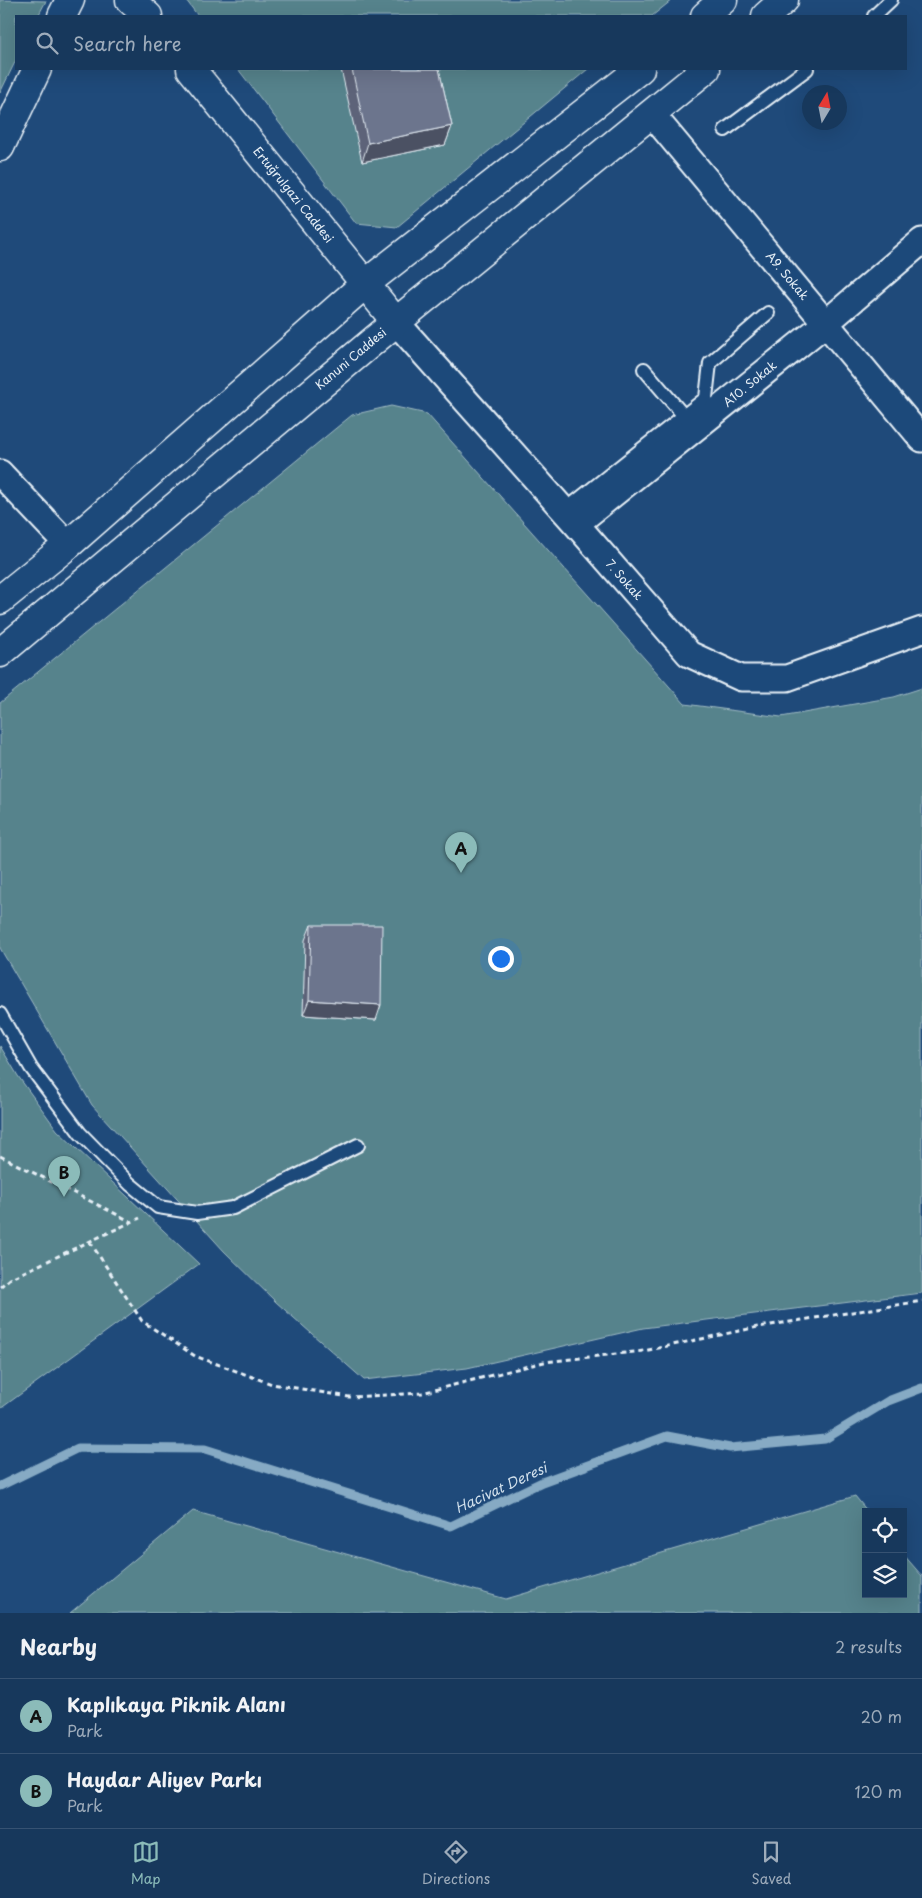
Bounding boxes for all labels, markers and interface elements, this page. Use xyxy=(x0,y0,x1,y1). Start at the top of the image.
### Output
search box xyxy=(15,15,907,70)
icon: search xyxy=(33,29,61,57)
text: Search here xyxy=(73,29,182,57)
north arrow xyxy=(802,85,847,130)
street label: Ertuğrulgazi Caddesi xyxy=(249,142,338,246)
street label: A9. Sokak xyxy=(762,247,813,304)
street label: Kanuni Caddesi xyxy=(311,323,390,393)
street label: A10. Sokak xyxy=(719,356,780,411)
street label: 7. Sokak xyxy=(602,555,648,604)
pin: A xyxy=(445,832,477,873)
your location xyxy=(488,946,514,972)
pin: B xyxy=(48,1156,80,1197)
water label: Hacivat Deresi xyxy=(451,1456,552,1518)
map controls xyxy=(862,1508,907,1598)
button: locate xyxy=(862,1508,907,1553)
button: layers xyxy=(862,1553,907,1598)
text: Nearby xyxy=(20,1630,97,1662)
text: 2 results xyxy=(835,1634,902,1658)
text: Kaplıkaya Piknik Alanı xyxy=(67,1690,286,1718)
text: A xyxy=(30,1704,42,1728)
text: 20 m xyxy=(861,1704,902,1728)
text: Park xyxy=(67,1718,103,1742)
text: Haydar Aliyev Parkı xyxy=(67,1765,262,1793)
text: B xyxy=(31,1779,41,1803)
text: 120 m xyxy=(855,1779,902,1803)
text: Park xyxy=(67,1793,103,1817)
tab: Map xyxy=(131,1838,161,1889)
tab: Directions xyxy=(422,1838,490,1889)
tab: Saved xyxy=(752,1838,791,1889)

